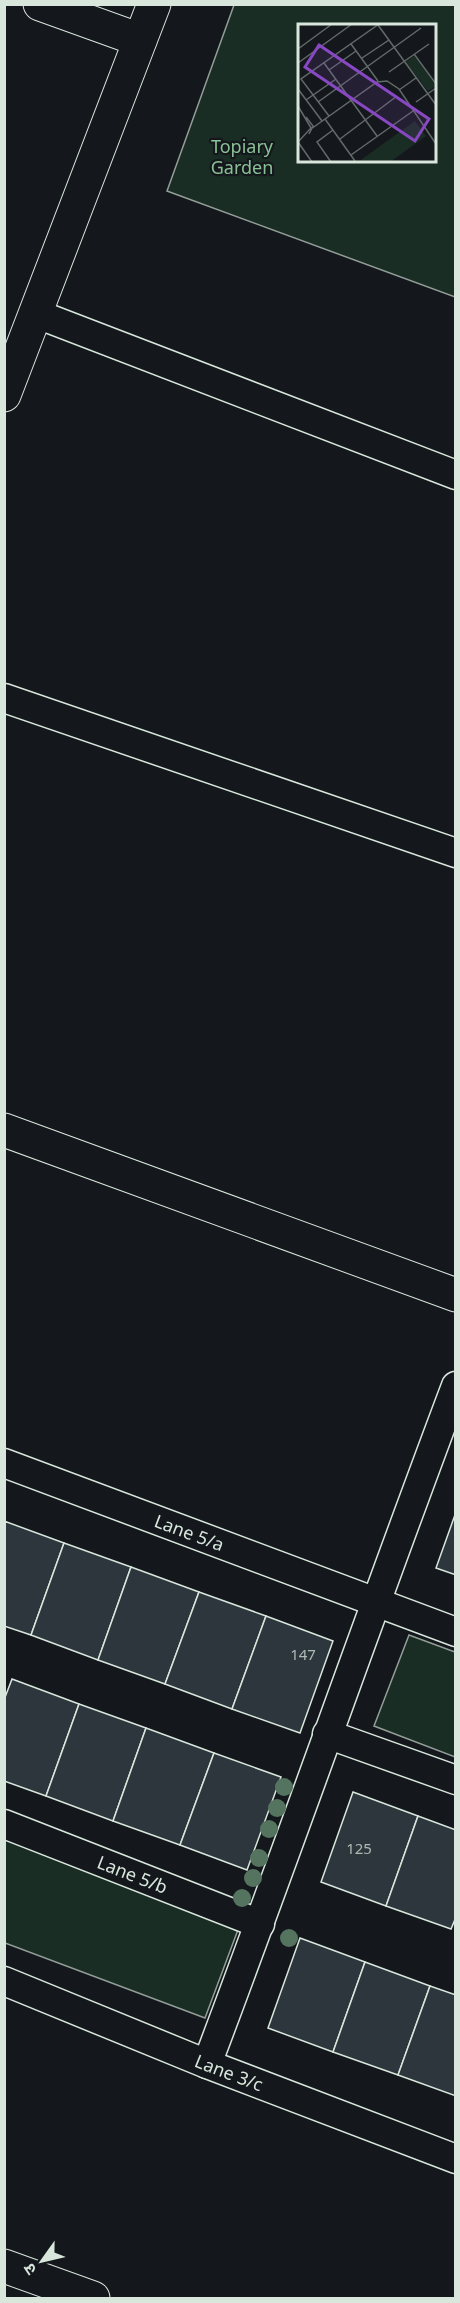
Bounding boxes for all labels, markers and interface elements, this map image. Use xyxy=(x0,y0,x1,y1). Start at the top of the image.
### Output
inset map xyxy=(298,24,436,162)
park label: Topiary Garden xyxy=(211,134,274,179)
street label: Lane 5/a xyxy=(151,1508,228,1556)
house number: 147 xyxy=(290,1644,316,1664)
house number: 125 xyxy=(346,1838,372,1858)
street label: Lane 5/b xyxy=(94,1850,171,1899)
street label: Lane 3/c xyxy=(191,2048,267,2096)
north arrow xyxy=(12,2231,72,2291)
text: उ xyxy=(17,2259,41,2279)

